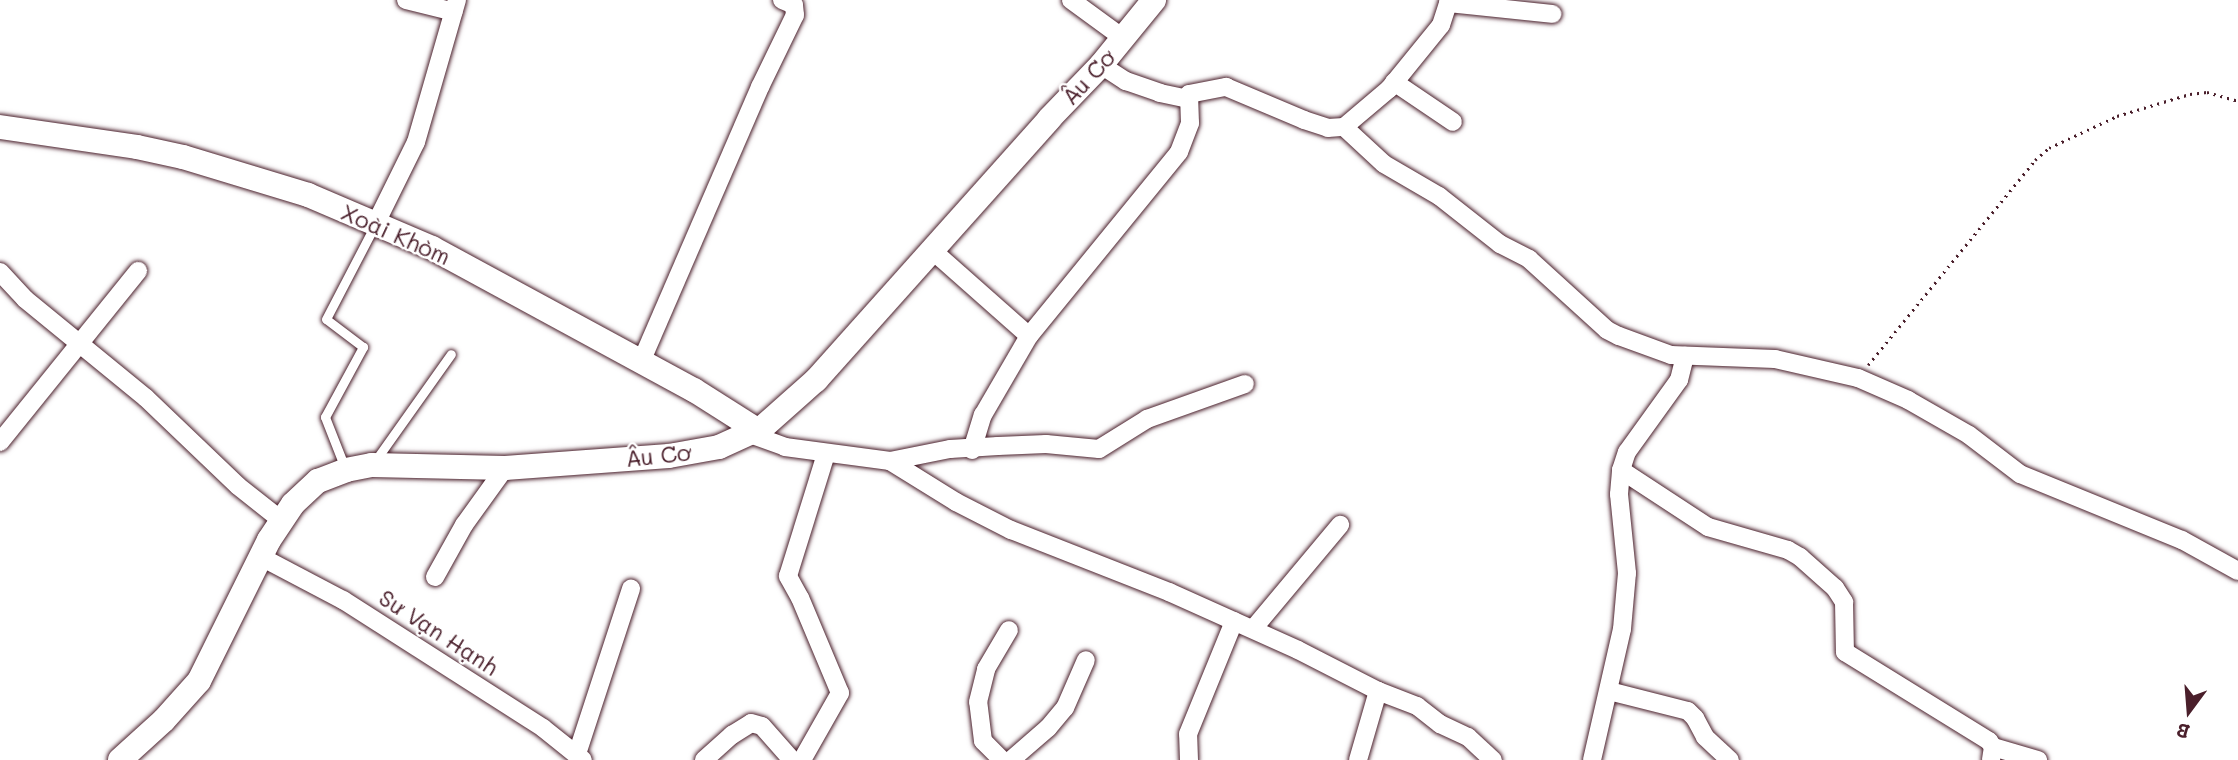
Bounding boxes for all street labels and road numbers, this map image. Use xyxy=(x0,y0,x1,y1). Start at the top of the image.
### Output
street label: Âu Cơ xyxy=(1056,44,1120,110)
street label: Xoài Khòm xyxy=(337,198,455,270)
street label: Âu Cơ xyxy=(624,438,692,472)
street label: Sư Vạn Hạnh xyxy=(374,583,504,681)

